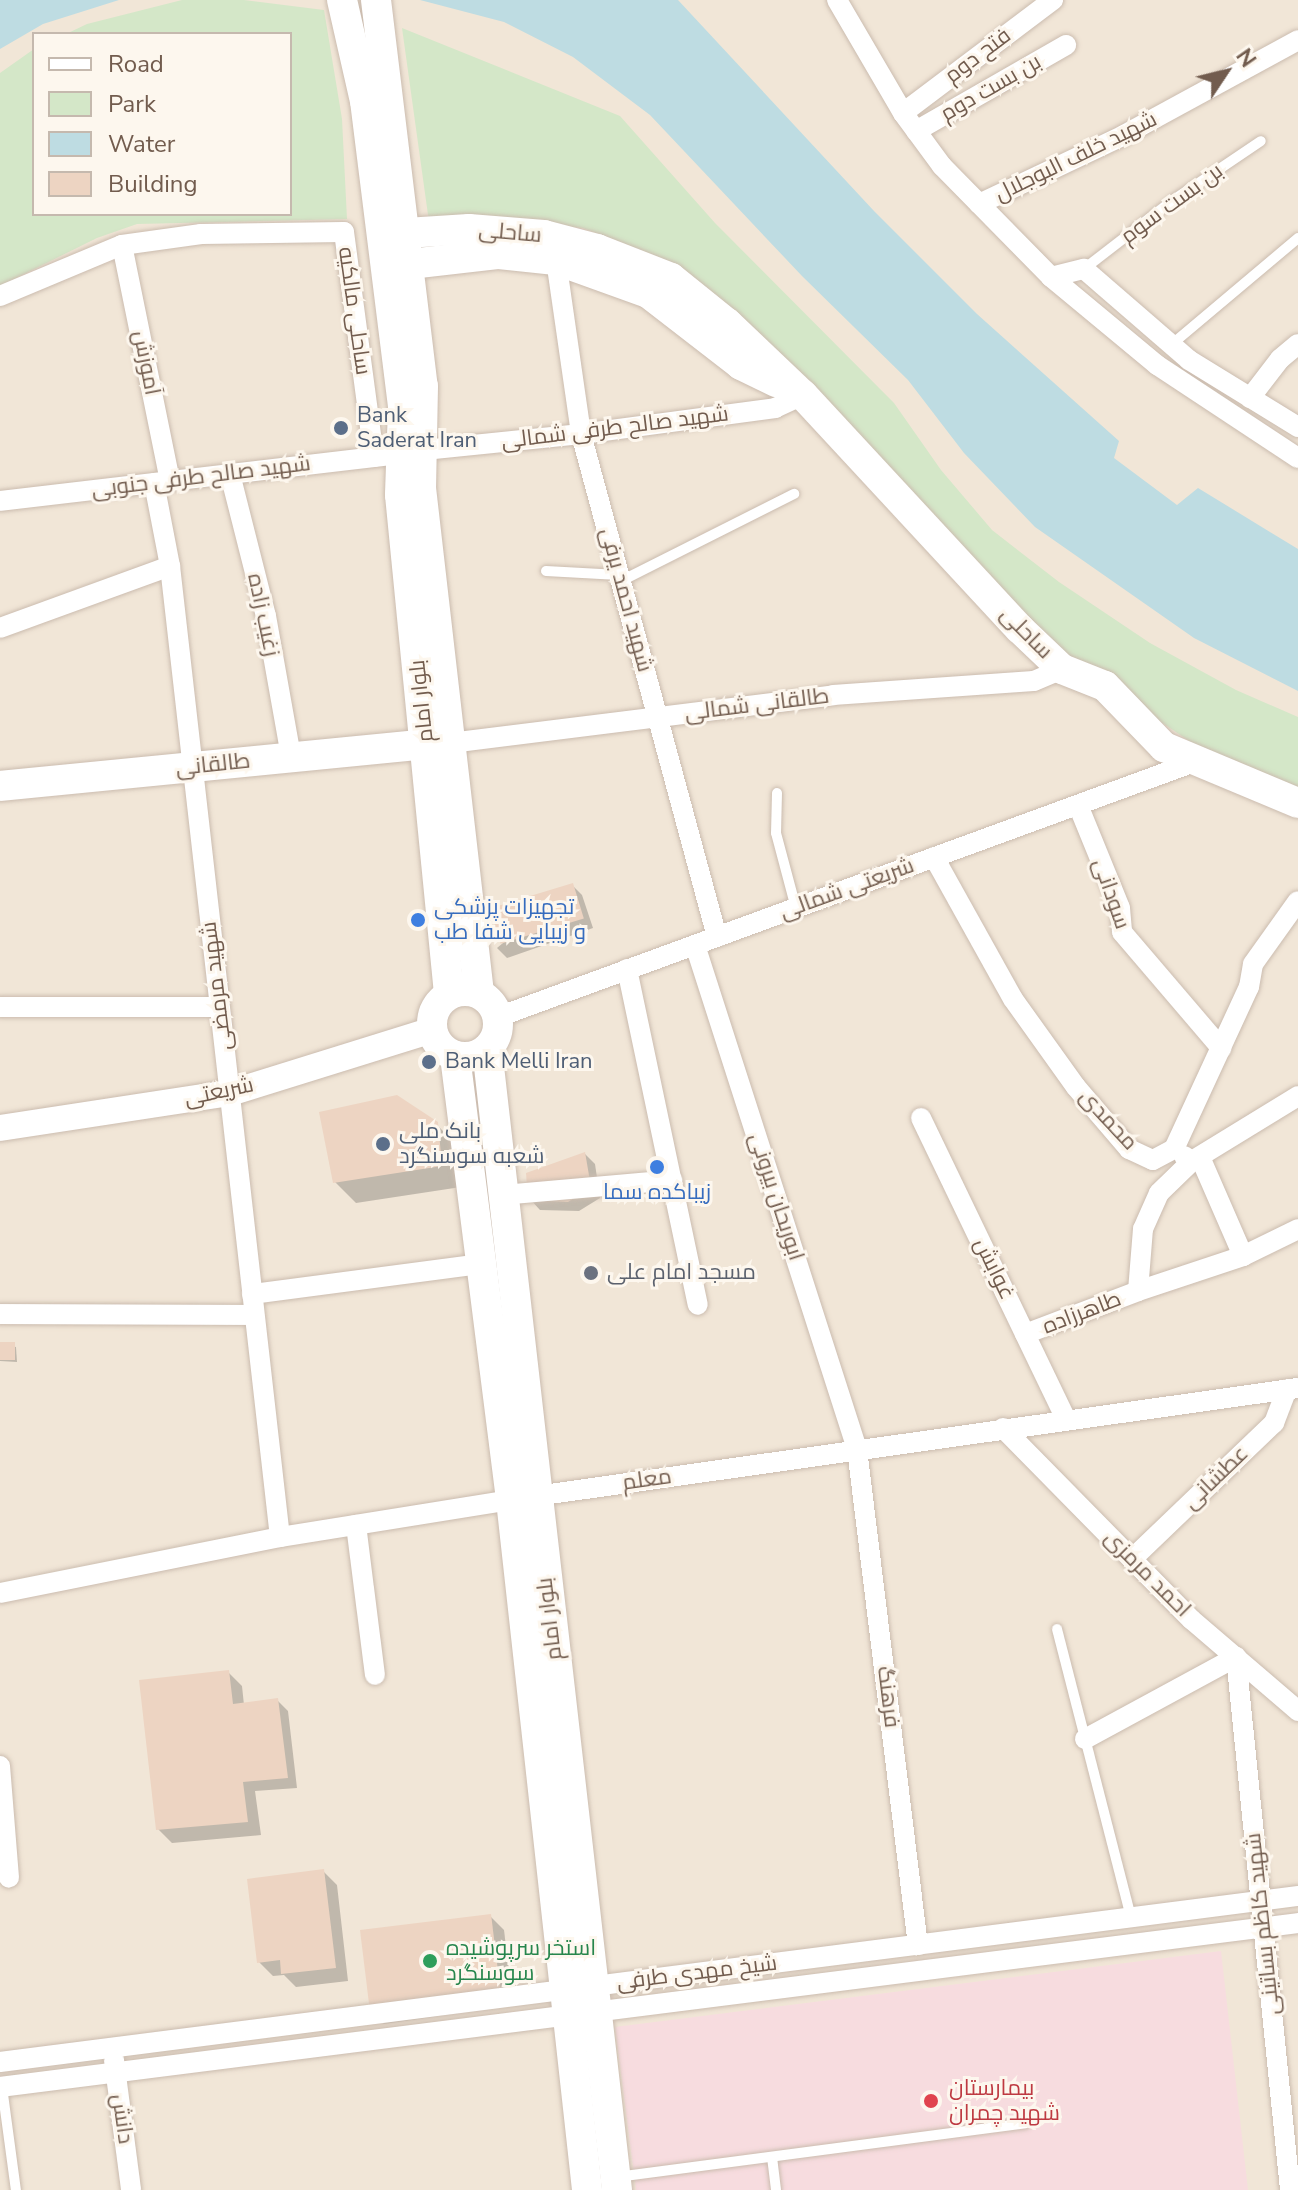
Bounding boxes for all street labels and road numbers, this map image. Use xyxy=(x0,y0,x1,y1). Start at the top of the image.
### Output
street label: فتح دوم xyxy=(940,23,1016,89)
street label: بن بست دوم xyxy=(936,49,1046,127)
street label: شهید خلف البوجلال xyxy=(991,106,1161,208)
street label: بن بست سوم xyxy=(1116,158,1228,250)
street label: ساحلی xyxy=(477,217,543,249)
street label: ساحلی مالکیه xyxy=(332,245,376,377)
street label: آموزش xyxy=(127,328,165,398)
street label: شهید صالح طرفی شمالی xyxy=(500,401,730,455)
street label: شهید صالح طرفی جنوبی xyxy=(90,450,312,504)
street label: شهید احمد یرفی xyxy=(594,525,658,675)
street label: زغیب زاده xyxy=(241,571,285,659)
street label: ساحلی xyxy=(994,601,1058,665)
street label: بلوار امام xyxy=(405,658,439,744)
street label: طالقانی شمالی xyxy=(683,683,831,727)
street label: طالقانی xyxy=(174,748,252,782)
street label: شریعتی شمالی xyxy=(776,853,918,925)
street label: سودانی xyxy=(1087,855,1135,933)
street label: شهید مرمضی xyxy=(196,920,238,1052)
street label: شریعتی xyxy=(182,1072,256,1112)
street label: محمدی xyxy=(1073,1084,1143,1156)
street label: ابوریحان بیرونی xyxy=(743,1130,809,1264)
street label: غوابش xyxy=(968,1234,1020,1304)
street label: طاهرزاده xyxy=(1039,1286,1125,1340)
street label: عطشانی xyxy=(1178,1441,1254,1515)
street label: معلم xyxy=(621,1463,673,1497)
street label: احمد مرمزی xyxy=(1098,1525,1196,1623)
street label: بلوار امام xyxy=(532,1576,568,1662)
street label: فرهنگ xyxy=(871,1665,905,1729)
street label: شهید کاظم بساتینی xyxy=(1240,1832,1286,2016)
street label: شیخ مهدی طرفی xyxy=(615,1950,779,1996)
street label: دانش xyxy=(105,2092,139,2146)

